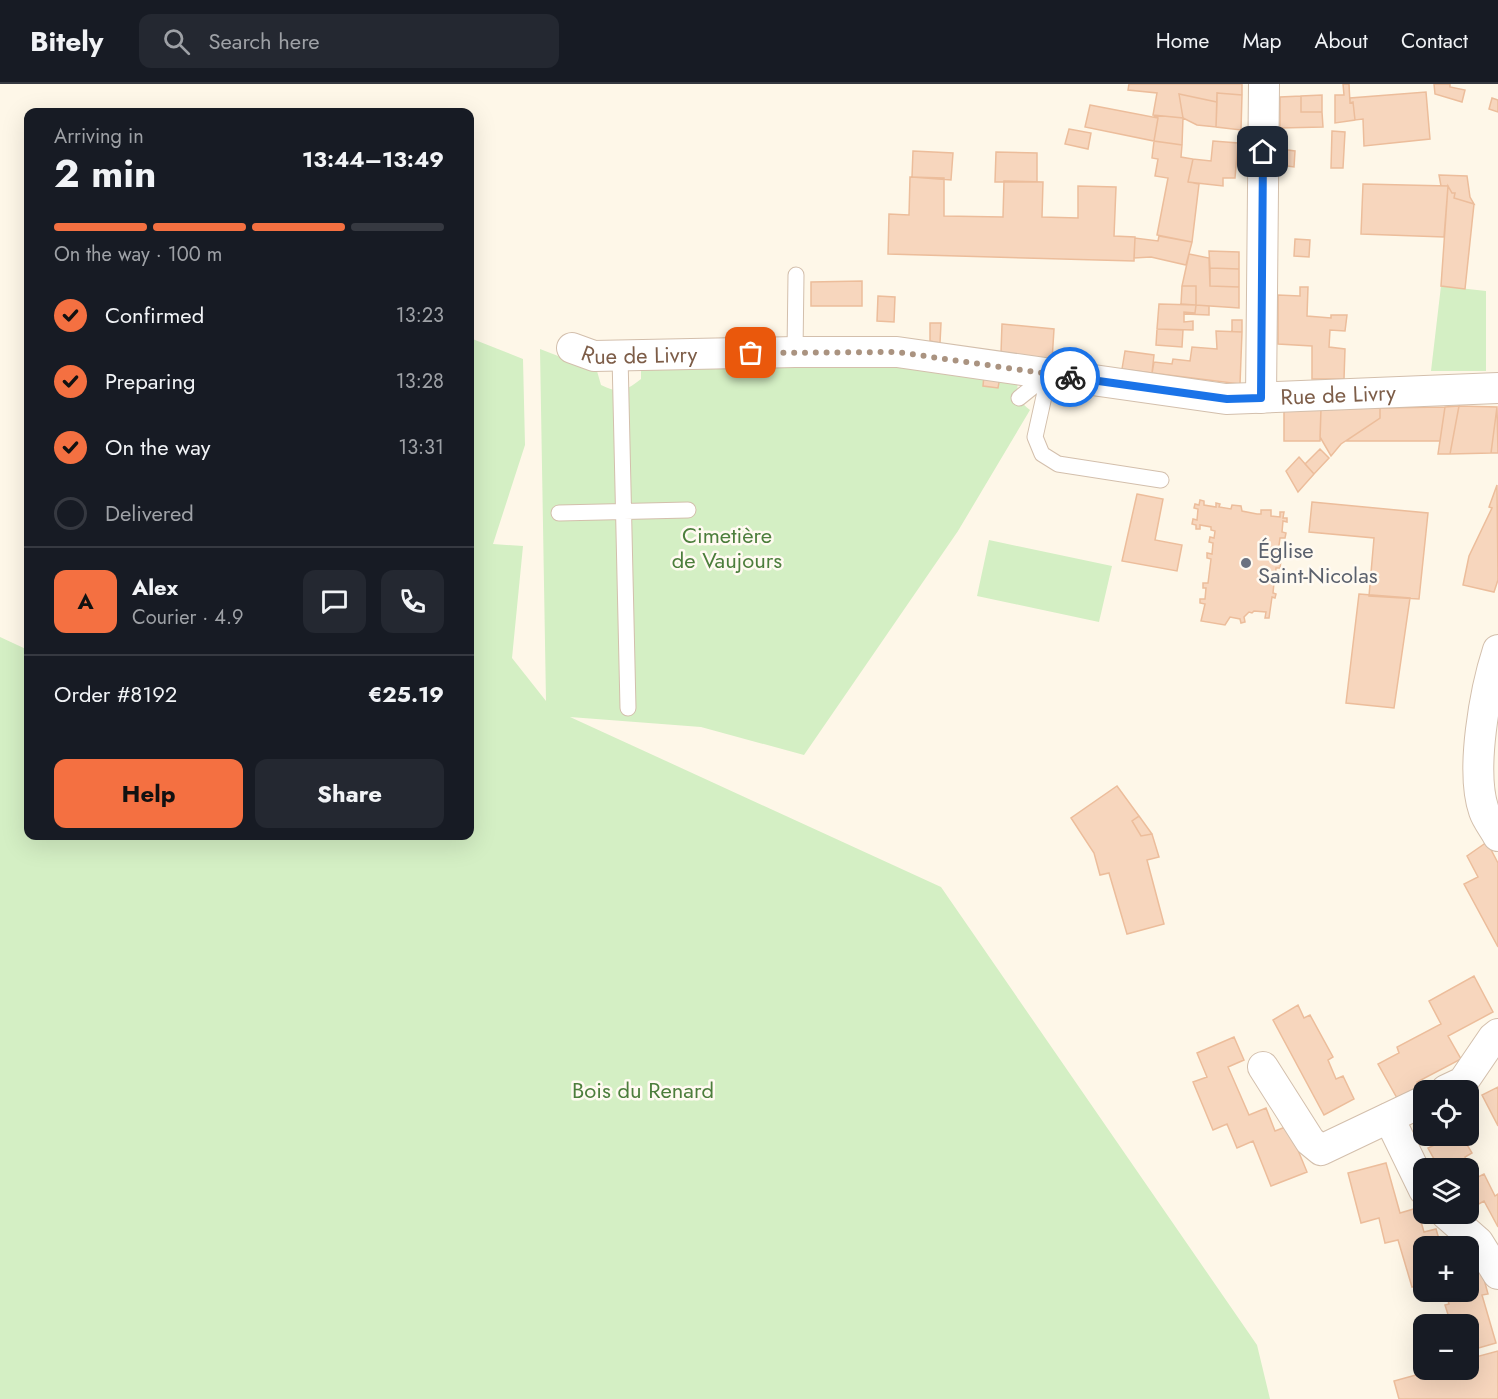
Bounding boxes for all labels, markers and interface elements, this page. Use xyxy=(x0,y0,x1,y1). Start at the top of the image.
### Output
search box xyxy=(139,14,559,68)
text: Bitely xyxy=(30,21,103,62)
icon: search xyxy=(160,25,193,58)
text: Search here xyxy=(208,25,320,57)
text: Home xyxy=(1156,26,1209,56)
text: Map xyxy=(1242,26,1282,56)
text: About xyxy=(1315,26,1368,56)
text: Contact xyxy=(1401,26,1468,56)
text: Arriving in xyxy=(54,122,144,151)
pin xyxy=(1237,126,1288,177)
icon: home xyxy=(1246,135,1279,168)
text: 13:44–13:49 xyxy=(302,143,444,175)
text: 2 min xyxy=(54,145,156,202)
text: On the way · 100 m xyxy=(54,240,222,269)
icon: check xyxy=(54,299,87,332)
text: Confirmed xyxy=(105,299,204,331)
text: 13:23 xyxy=(396,301,444,330)
pin xyxy=(725,327,776,378)
icon: bag xyxy=(734,336,767,369)
street label: Rue de Livry xyxy=(577,337,698,372)
courier xyxy=(1040,347,1100,407)
icon: bike xyxy=(1054,361,1087,394)
icon: check xyxy=(54,365,87,398)
text: Preparing xyxy=(105,365,196,397)
text: 13:28 xyxy=(396,367,444,396)
street label: Rue de Livry xyxy=(1280,376,1397,413)
icon: check xyxy=(54,431,87,464)
text: On the way xyxy=(105,431,210,463)
text: 13:31 xyxy=(398,433,444,462)
text: Delivered xyxy=(105,497,194,529)
park label: Cimetière de Vaujours xyxy=(672,519,782,576)
place label: Église Saint-Nicolas xyxy=(1258,534,1378,591)
marker: Église Saint-Nicolas xyxy=(1239,556,1253,570)
button: chat xyxy=(303,570,366,633)
button: phone xyxy=(381,570,444,633)
text: Alex xyxy=(132,571,178,603)
text: A xyxy=(77,585,94,617)
text: Courier · 4.9 xyxy=(132,603,244,632)
text: Order #8192 xyxy=(54,678,177,710)
text: €25.19 xyxy=(368,678,444,710)
button: Help xyxy=(54,759,243,828)
button: Share xyxy=(255,759,444,828)
park label: Bois du Renard xyxy=(572,1074,714,1106)
map controls xyxy=(1413,1080,1479,1380)
button: locate xyxy=(1413,1080,1479,1146)
button: layers xyxy=(1413,1158,1479,1224)
button: + xyxy=(1413,1236,1479,1302)
button: − xyxy=(1413,1314,1479,1380)

